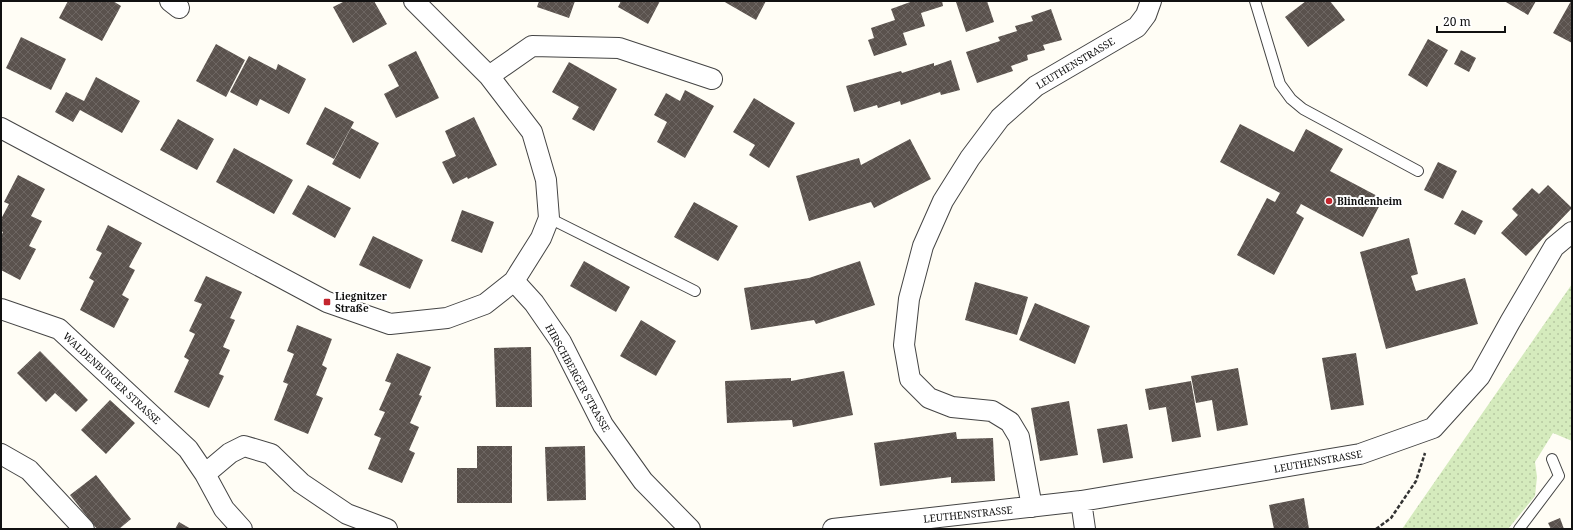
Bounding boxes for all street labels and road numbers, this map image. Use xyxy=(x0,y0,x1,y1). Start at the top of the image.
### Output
street label: LEUTHENSTRASSE xyxy=(1033,34,1117,92)
street label: HIRSCHBERGER STRASSE xyxy=(542,322,614,434)
street label: WALDENBURGER STRASSE xyxy=(60,329,164,427)
street label: LEUTHENSTRASSE xyxy=(1273,446,1363,476)
street label: LEUTHENSTRASSE xyxy=(923,502,1013,526)

